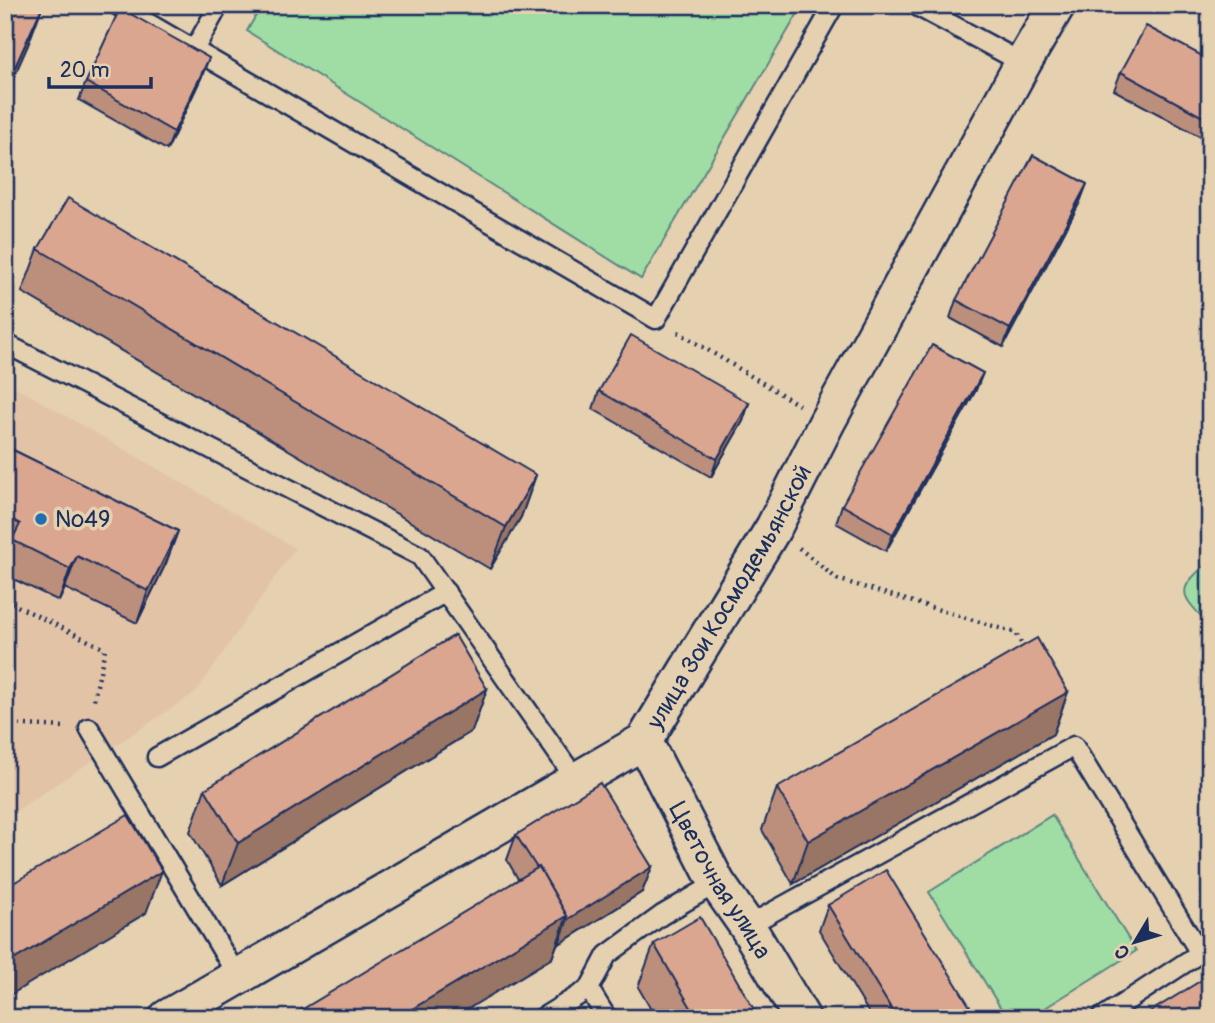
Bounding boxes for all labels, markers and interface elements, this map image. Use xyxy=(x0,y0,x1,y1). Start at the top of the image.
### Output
scale bar xyxy=(49,46,150,90)
text: 20 m xyxy=(60,57,109,84)
street label: улица Зои Космодемьянской xyxy=(640,460,818,735)
place label: №49 xyxy=(55,505,110,534)
marker: №49 xyxy=(33,511,49,527)
street label: Цветочная улица xyxy=(663,797,777,964)
north arrow xyxy=(1100,908,1170,978)
text: С xyxy=(1109,940,1135,964)

